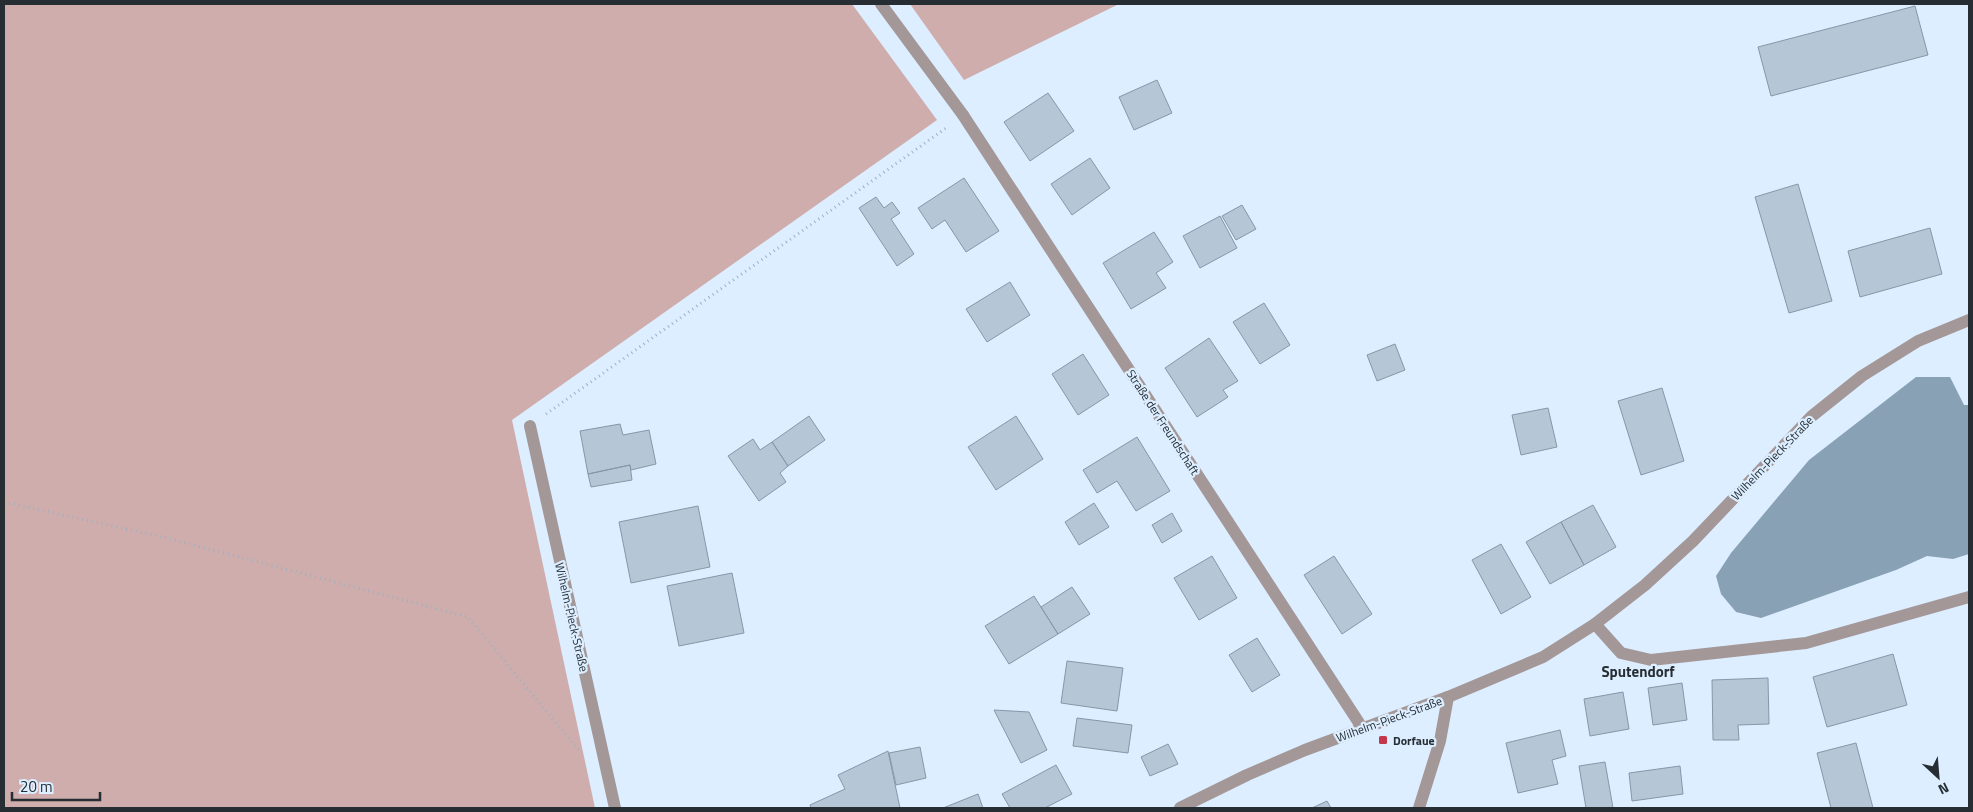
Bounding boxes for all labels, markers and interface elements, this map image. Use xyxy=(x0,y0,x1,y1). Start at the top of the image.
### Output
street label: Straße der Freundschaft xyxy=(1122,366,1205,479)
street label: Wilhelm-Pieck-Straße xyxy=(1726,411,1818,505)
street label: Wilhelm-Pieck-Straße xyxy=(550,560,594,674)
district label: Sputendorf xyxy=(1601,660,1675,683)
street label: Wilhelm-Pieck-Straße xyxy=(1333,691,1445,747)
place label: Dorfaue xyxy=(1393,731,1435,750)
marker: Dorfaue xyxy=(1377,734,1389,746)
north arrow xyxy=(1913,752,1963,802)
scale bar xyxy=(12,770,100,802)
text: 20 m xyxy=(20,775,53,798)
text: N xyxy=(1935,778,1953,801)

